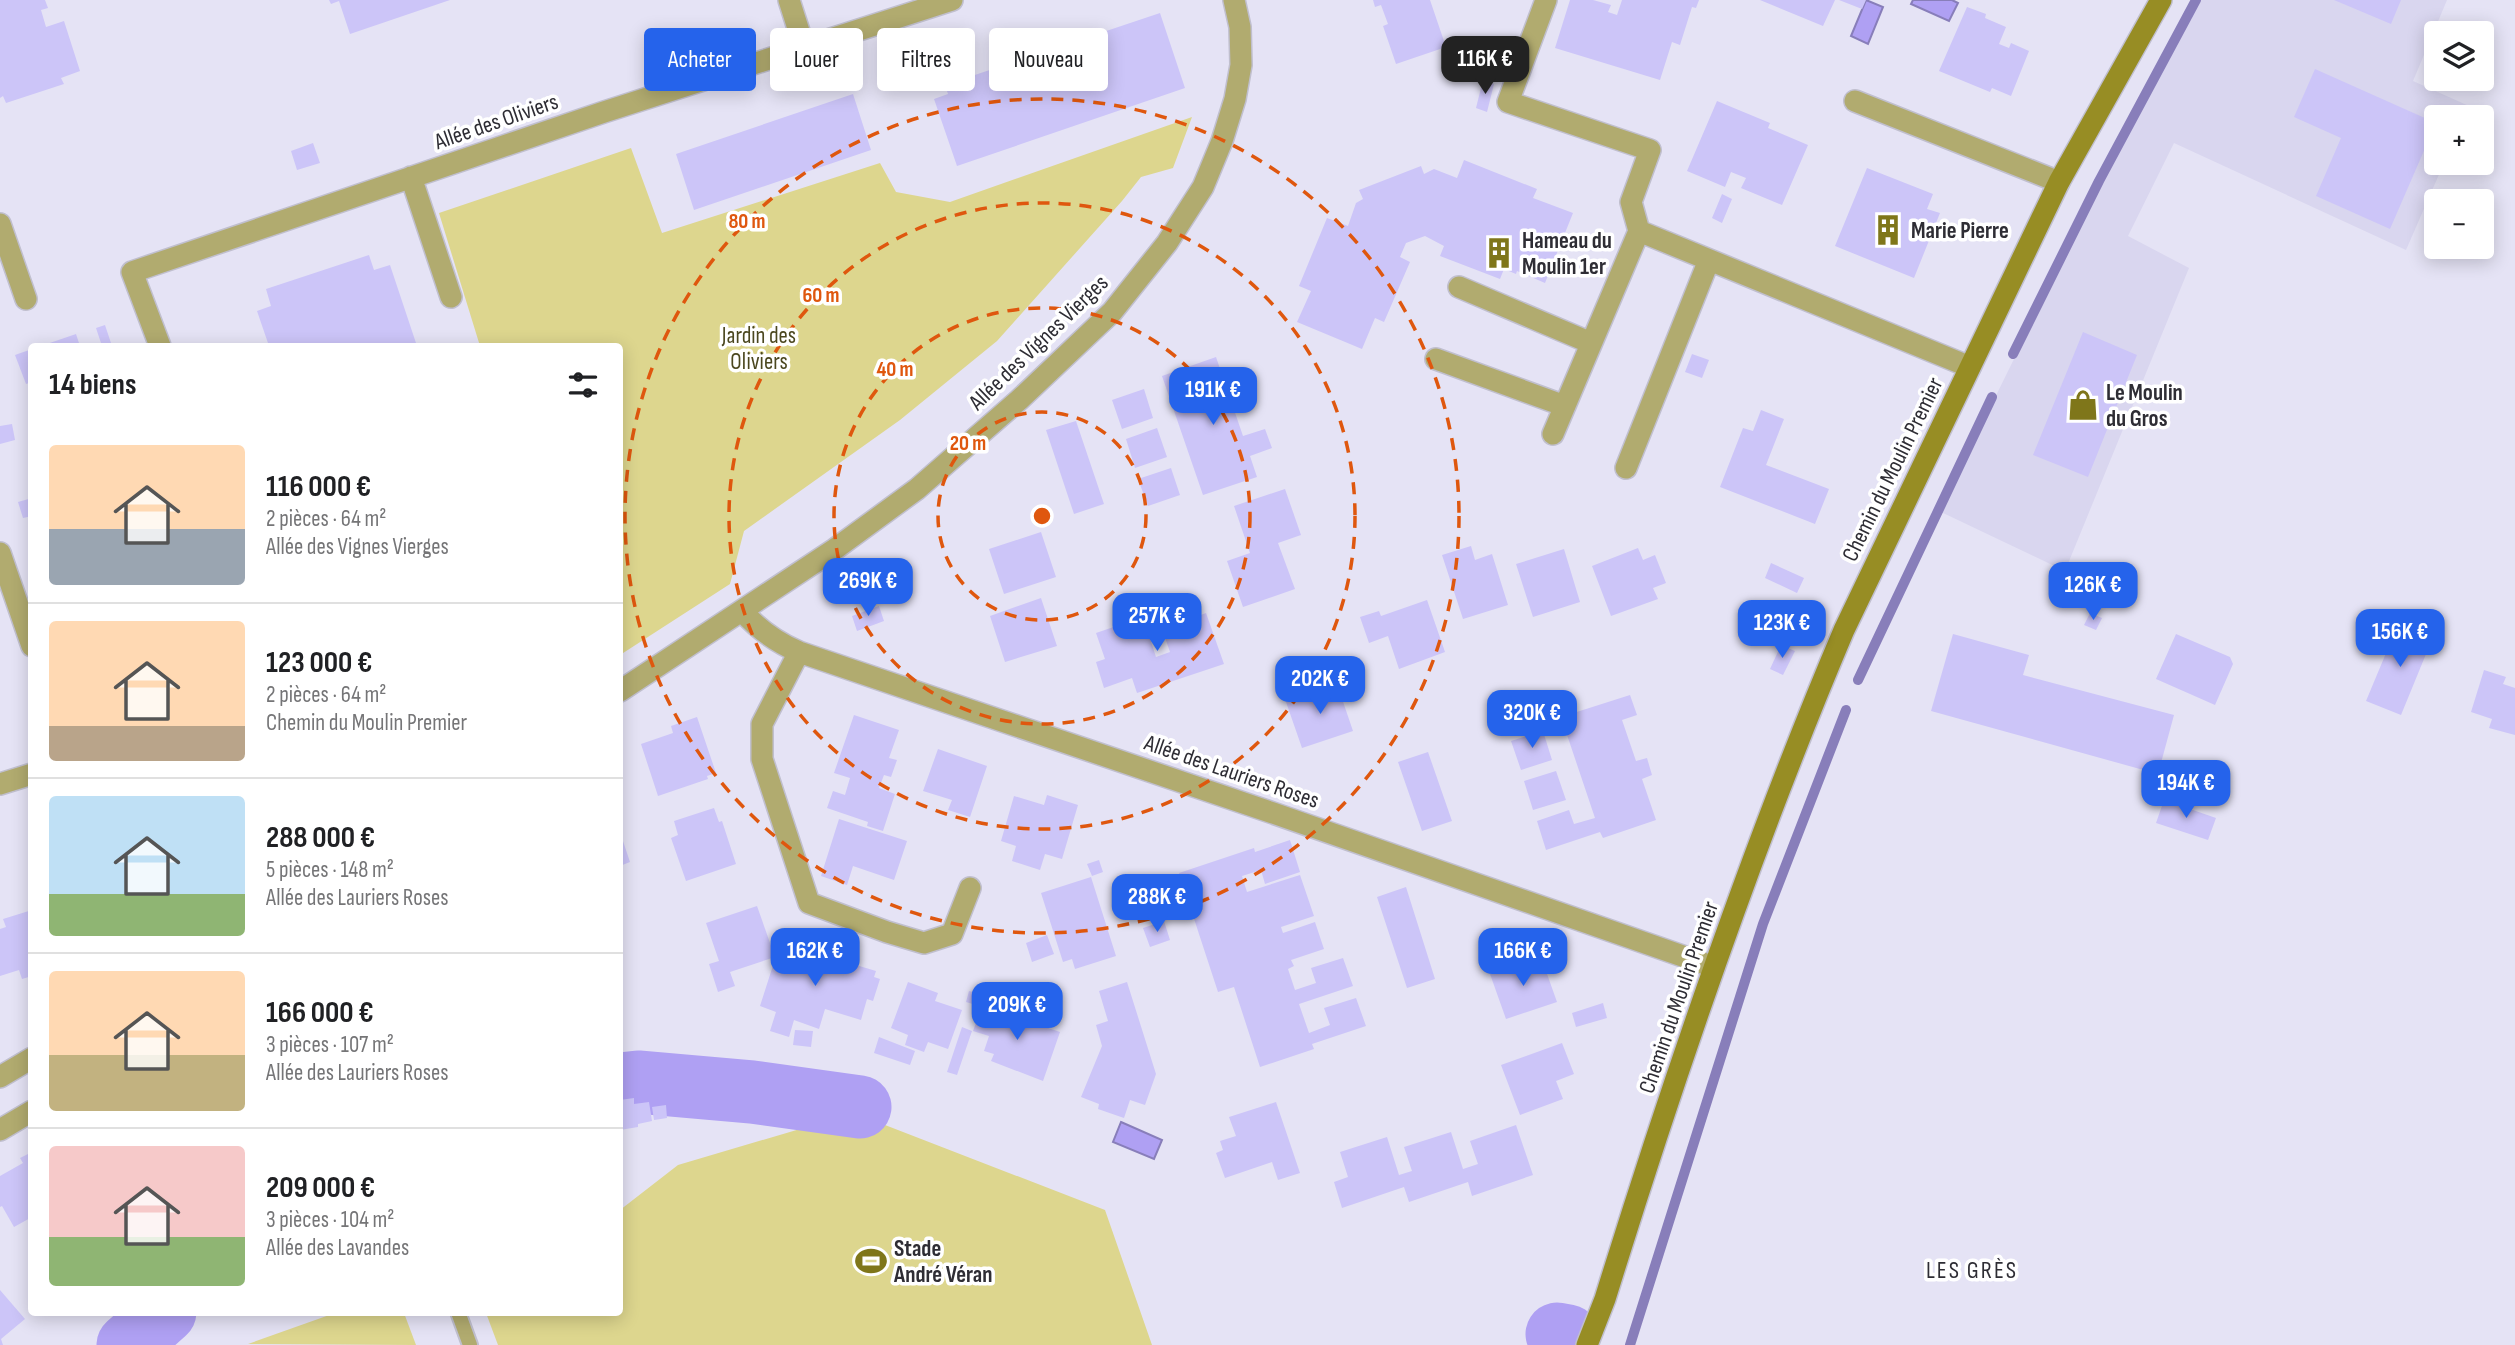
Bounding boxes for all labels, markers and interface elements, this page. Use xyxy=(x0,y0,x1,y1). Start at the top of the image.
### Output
map controls xyxy=(2424,21,2494,259)
button: layers xyxy=(2424,21,2494,91)
chip: Acheter xyxy=(644,28,756,91)
chip: Louer xyxy=(770,28,863,91)
chip: Filtres xyxy=(877,28,975,91)
chip: Nouveau xyxy=(989,28,1108,91)
pin: 116K € xyxy=(1428,36,1542,96)
text: 116K € xyxy=(1457,45,1513,73)
street label: Allée des Oliviers xyxy=(430,88,562,156)
button: + xyxy=(2424,105,2494,175)
button: − xyxy=(2424,189,2494,259)
text: 80 m xyxy=(728,209,766,234)
building icon: Marie Pierre xyxy=(1871,213,1905,247)
place label: Marie Pierre xyxy=(1911,217,2009,245)
place label: Hameau du Moulin 1er xyxy=(1522,227,1612,281)
building icon: Hameau du Moulin 1er xyxy=(1482,236,1516,270)
street label: Allée des Vignes Vierges xyxy=(962,269,1114,417)
text: 60 m xyxy=(802,283,840,308)
park label: Jardin des Oliviers xyxy=(721,322,796,376)
text: 40 m xyxy=(877,357,913,382)
icon: filters xyxy=(564,366,602,404)
text: 14 biens xyxy=(49,367,136,403)
pin: 191K € xyxy=(1156,368,1270,427)
street label: Chemin du Moulin Premier xyxy=(1836,373,1950,566)
text: 191K € xyxy=(1185,376,1241,404)
place label: Le Moulin du Gros xyxy=(2106,379,2183,433)
shop icon: Le Moulin du Gros xyxy=(2066,388,2100,422)
text: 20 m xyxy=(950,431,986,456)
text: 116 000 € xyxy=(266,469,371,505)
icon: home xyxy=(105,473,189,557)
centre of rings xyxy=(1030,504,1054,528)
text: 2 pièces · 64 m² xyxy=(266,505,386,533)
text: Allée des Vignes Vierges xyxy=(266,533,449,561)
pin: 269K € xyxy=(811,558,925,618)
pin: 126K € xyxy=(2036,562,2150,622)
text: 269K € xyxy=(839,567,897,595)
text: 126K € xyxy=(2065,571,2121,599)
pin: 257K € xyxy=(1100,594,1214,653)
pin: 123K € xyxy=(1725,600,1839,660)
text: 257K € xyxy=(1128,602,1186,630)
text: 123K € xyxy=(1754,609,1810,637)
pin: 156K € xyxy=(2343,610,2457,669)
text: 156K € xyxy=(2372,618,2428,646)
text: 123 000 € xyxy=(266,645,372,681)
icon: home xyxy=(105,649,189,733)
pin: 202K € xyxy=(1263,656,1377,716)
text: 202K € xyxy=(1291,665,1349,693)
text: 2 pièces · 64 m² xyxy=(266,681,386,709)
pin: 320K € xyxy=(1475,690,1589,750)
text: 320K € xyxy=(1503,699,1561,727)
text: Chemin du Moulin Premier xyxy=(266,709,467,737)
street label: Allée des Lauriers Roses xyxy=(1140,729,1323,815)
pin: 194K € xyxy=(2129,760,2243,820)
text: 194K € xyxy=(2157,769,2215,797)
text: 288 000 € xyxy=(266,820,375,856)
icon: home xyxy=(105,824,189,908)
text: 5 pièces · 148 m² xyxy=(266,856,394,884)
pin: 288K € xyxy=(1100,874,1214,934)
text: 288K € xyxy=(1128,883,1186,911)
text: Allée des Lauriers Roses xyxy=(266,884,449,912)
street label: Chemin du Moulin Premier xyxy=(1633,897,1725,1097)
pin: 162K € xyxy=(758,928,872,988)
pin: 166K € xyxy=(1466,928,1580,988)
text: 162K € xyxy=(787,937,843,965)
text: 166K € xyxy=(1494,937,1552,965)
pin: 209K € xyxy=(960,982,1074,1042)
text: 209K € xyxy=(988,991,1046,1019)
text: 166 000 € xyxy=(266,995,374,1031)
icon: home xyxy=(105,999,189,1083)
text: 3 pièces · 107 m² xyxy=(266,1031,394,1059)
text: Allée des Lauriers Roses xyxy=(266,1059,449,1087)
text: 209 000 € xyxy=(266,1170,375,1206)
icon: home xyxy=(105,1174,189,1258)
text: 3 pièces · 104 m² xyxy=(266,1206,394,1234)
text: Allée des Lavandes xyxy=(266,1234,409,1262)
place label: Stade André Véran xyxy=(893,1235,992,1289)
sports icon: Stade André Véran xyxy=(854,1244,888,1278)
district label: LES GRÈS xyxy=(1926,1256,2018,1285)

